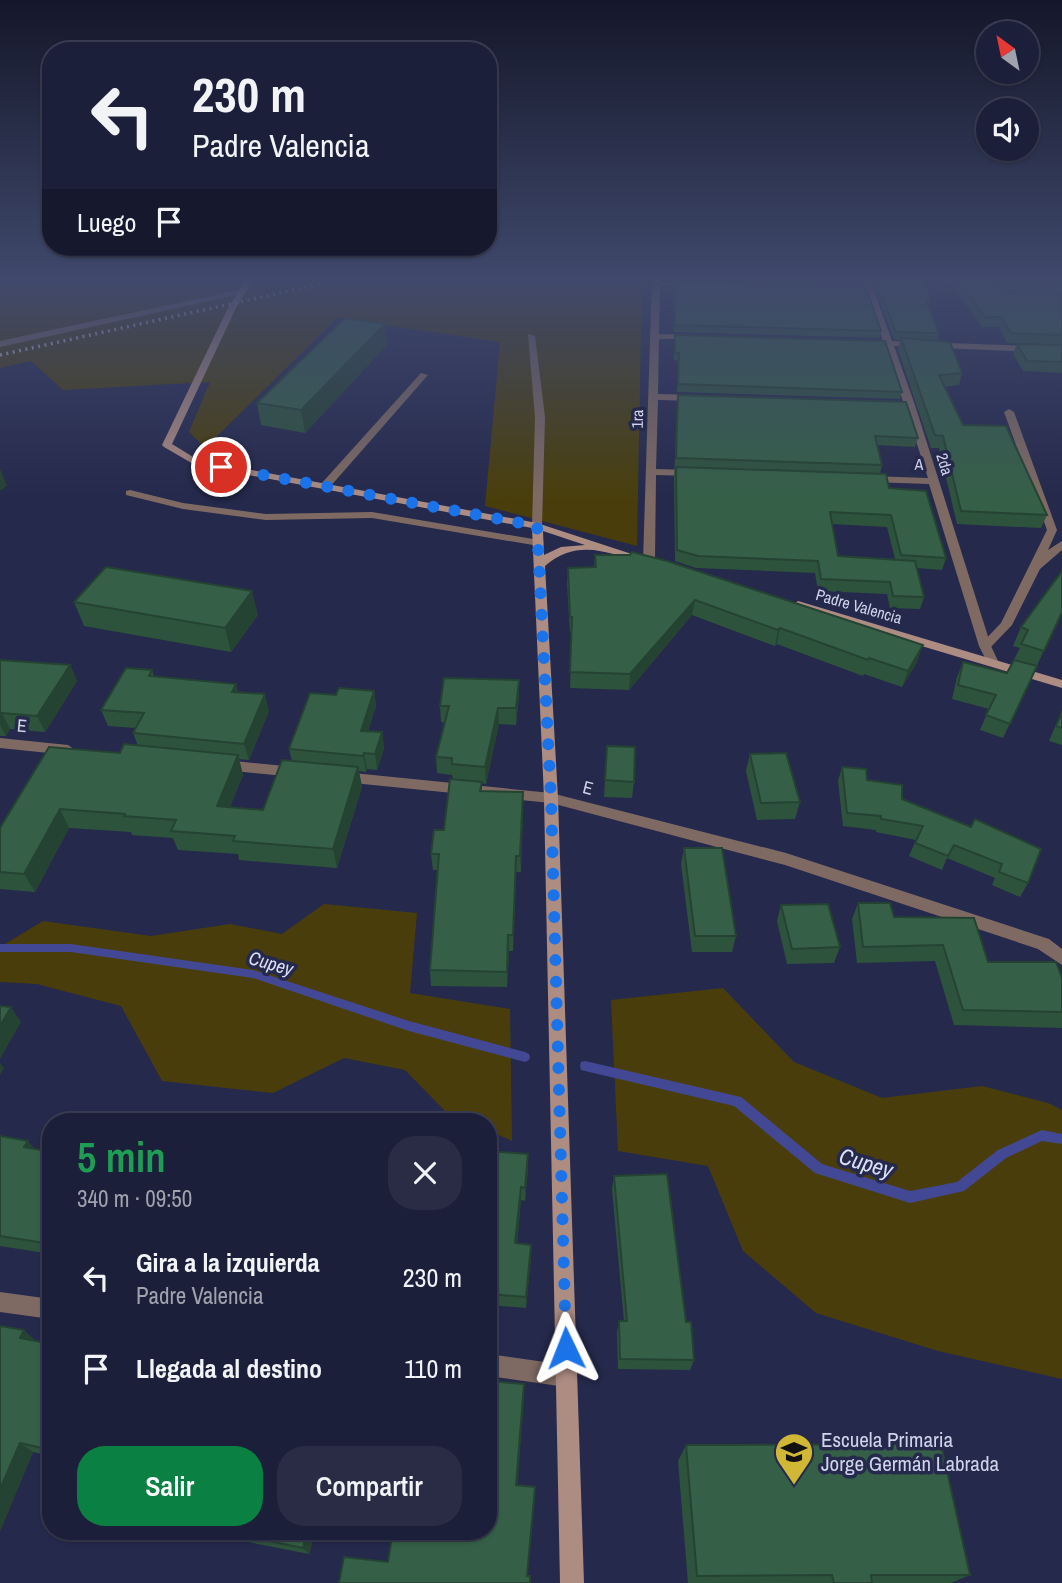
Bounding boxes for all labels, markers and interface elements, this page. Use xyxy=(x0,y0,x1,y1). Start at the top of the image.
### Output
north arrow xyxy=(976,21,1040,84)
map controls xyxy=(976,21,1039,161)
text: 230 m xyxy=(192,61,306,127)
icon: left xyxy=(77,70,168,161)
button: sound xyxy=(976,98,1039,161)
text: Padre Valencia xyxy=(192,124,370,167)
icon: arrive xyxy=(150,203,188,241)
text: Luego xyxy=(77,205,136,240)
street label: 1ra xyxy=(626,409,648,429)
pin xyxy=(191,437,251,497)
icon: arrive xyxy=(202,448,240,486)
street label: 2da xyxy=(931,450,959,478)
street label: A xyxy=(913,453,924,475)
street label: Padre Valencia xyxy=(813,583,905,629)
street label: E xyxy=(16,713,28,738)
street label: E xyxy=(580,774,596,801)
water label: Cupey xyxy=(246,944,297,982)
text: 5 min xyxy=(77,1129,166,1185)
button: close xyxy=(388,1136,462,1210)
water label: Cupey xyxy=(836,1140,898,1186)
text: 340 m · 09:50 xyxy=(77,1183,192,1214)
text: Gira a la izquierda xyxy=(136,1245,320,1280)
icon: left xyxy=(77,1259,115,1297)
text: 230 m xyxy=(403,1260,462,1295)
text: Padre Valencia xyxy=(136,1280,264,1311)
position arrow xyxy=(529,1311,603,1385)
icon: arrive xyxy=(77,1350,115,1388)
text: Llegada al destino xyxy=(136,1351,322,1386)
text: 110 m xyxy=(404,1351,462,1386)
place label: Escuela Primaria Jorge Germán Labrada xyxy=(821,1425,999,1478)
school or university icon: Escuela Primaria Jorge Germán Labrada xyxy=(773,1431,815,1486)
button: Salir xyxy=(77,1446,263,1526)
button: Compartir xyxy=(277,1446,462,1526)

